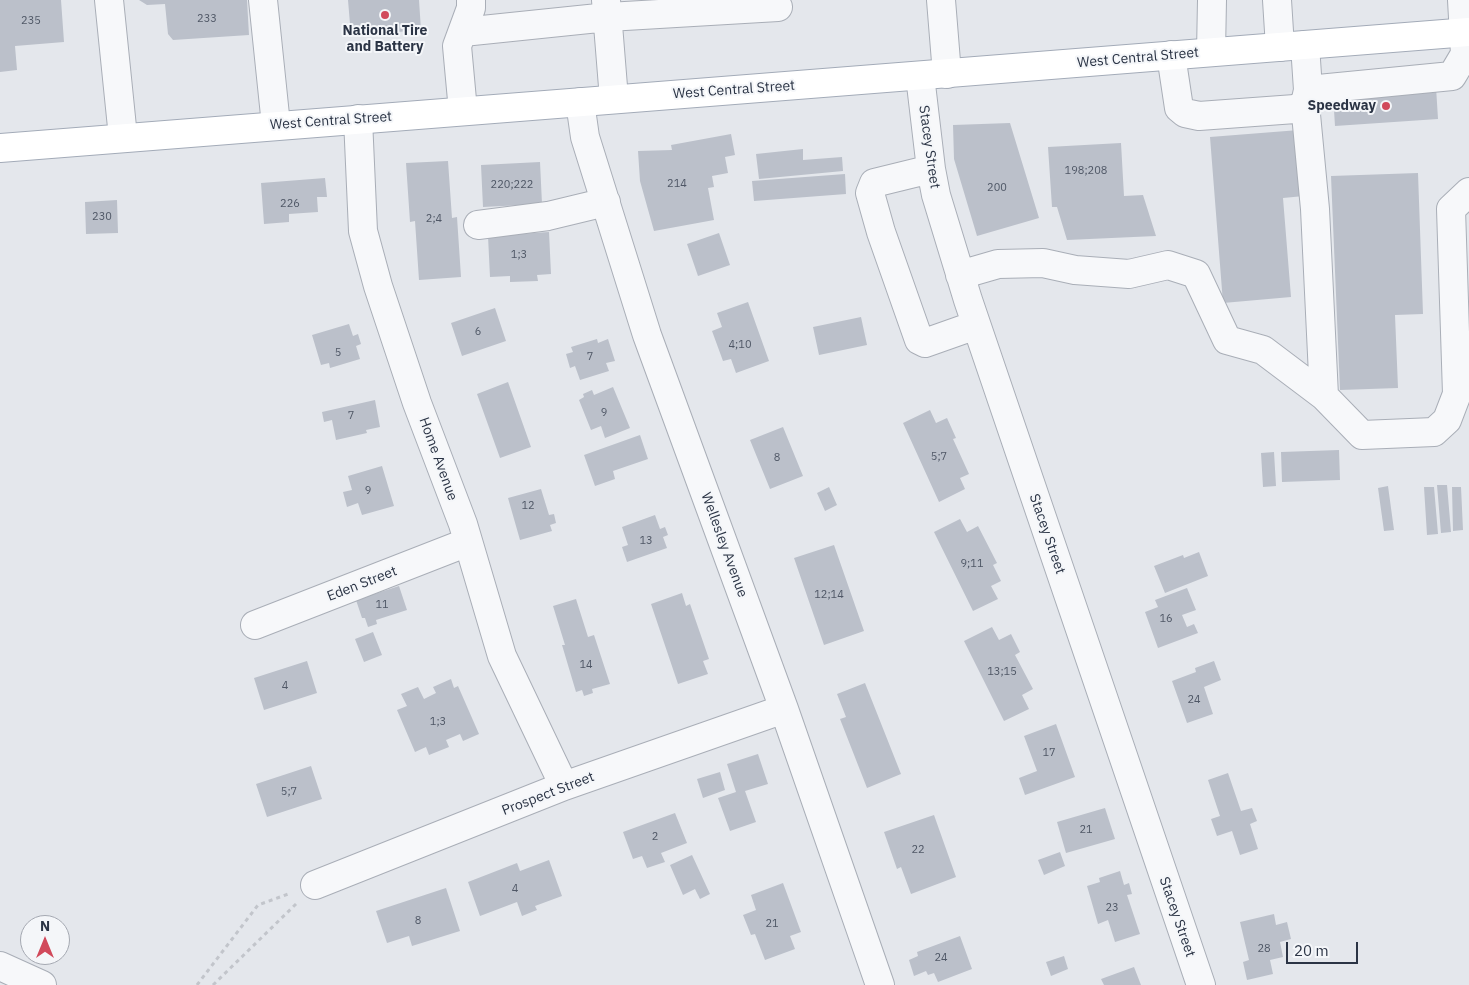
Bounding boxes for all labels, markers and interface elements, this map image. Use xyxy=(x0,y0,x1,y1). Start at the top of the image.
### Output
marker: National Tire and Battery xyxy=(379,9,391,21)
house number: 233 xyxy=(197,12,217,26)
house number: 235 xyxy=(21,14,41,28)
place label: National Tire and Battery xyxy=(343,23,427,56)
street label: West Central Street xyxy=(1076,44,1200,72)
street label: West Central Street xyxy=(672,77,796,103)
place label: Speedway xyxy=(1308,98,1376,114)
marker: Speedway xyxy=(1380,100,1392,112)
street label: Stacey Street xyxy=(915,104,943,190)
street label: West Central Street xyxy=(269,108,393,134)
house number: 198;208 xyxy=(1065,164,1107,178)
house number: 214 xyxy=(667,177,687,191)
house number: 220;222 xyxy=(491,178,533,192)
house number: 200 xyxy=(987,181,1007,195)
house number: 226 xyxy=(280,197,300,211)
house number: 230 xyxy=(92,210,112,224)
house number: 2;4 xyxy=(426,212,442,226)
house number: 1;3 xyxy=(511,248,527,262)
house number: 6 xyxy=(475,325,481,339)
house number: 4;10 xyxy=(728,338,752,352)
house number: 5 xyxy=(335,346,341,360)
house number: 7 xyxy=(587,350,593,364)
house number: 9 xyxy=(601,406,607,420)
house number: 7 xyxy=(348,409,354,423)
street label: Home Avenue xyxy=(415,415,461,503)
house number: 5;7 xyxy=(931,450,947,464)
house number: 8 xyxy=(774,451,780,465)
house number: 9 xyxy=(365,484,371,498)
street label: Wellesley Avenue xyxy=(697,490,751,600)
street label: Stacey Street xyxy=(1025,492,1069,576)
house number: 12 xyxy=(521,499,535,513)
house number: 13 xyxy=(639,534,653,548)
house number: 9;11 xyxy=(960,557,984,571)
street label: Eden Street xyxy=(325,563,399,605)
house number: 12;14 xyxy=(814,588,844,602)
house number: 11 xyxy=(375,598,389,612)
house number: 16 xyxy=(1159,612,1173,626)
house number: 14 xyxy=(579,658,593,672)
house number: 13;15 xyxy=(987,665,1017,679)
house number: 4 xyxy=(282,679,288,693)
house number: 24 xyxy=(1187,693,1201,707)
house number: 1;3 xyxy=(430,715,446,729)
house number: 17 xyxy=(1042,746,1056,760)
street label: Prospect Street xyxy=(499,769,597,819)
house number: 5;7 xyxy=(281,785,297,799)
house number: 21 xyxy=(1079,823,1093,837)
house number: 2 xyxy=(652,830,658,844)
house number: 22 xyxy=(911,843,925,857)
street label: Stacey Street xyxy=(1155,875,1199,959)
house number: 4 xyxy=(512,882,518,896)
house number: 23 xyxy=(1105,901,1119,915)
house number: 8 xyxy=(415,914,421,928)
north arrow xyxy=(20,915,70,965)
text: N xyxy=(40,917,50,935)
house number: 21 xyxy=(765,917,779,931)
scale bar xyxy=(1289,932,1362,964)
text: 20 m xyxy=(1294,941,1329,960)
house number: 28 xyxy=(1257,942,1271,956)
house number: 24 xyxy=(934,951,948,965)

